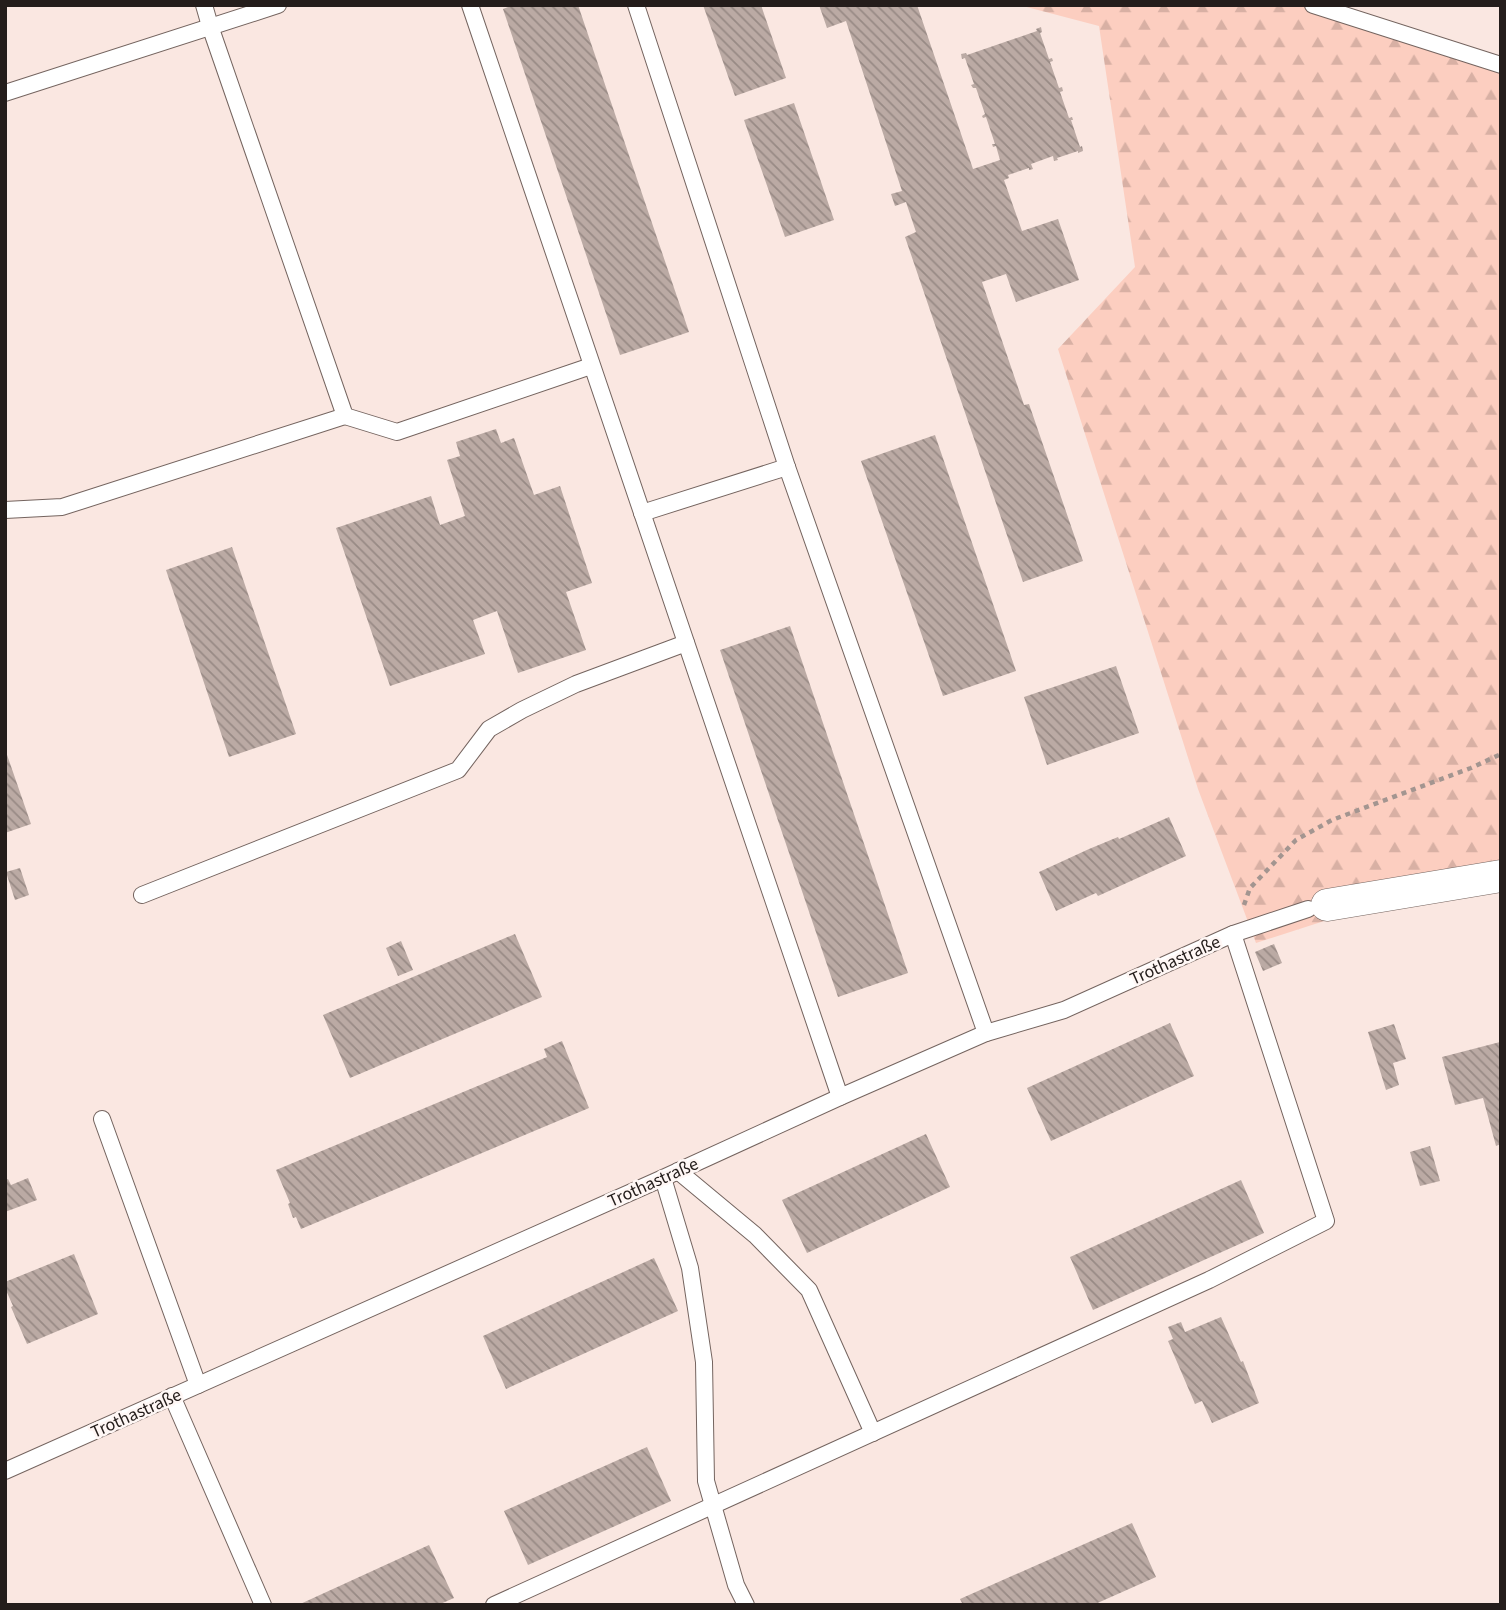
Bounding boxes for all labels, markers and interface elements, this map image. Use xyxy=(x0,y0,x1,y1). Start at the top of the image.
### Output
street label: Trothastraße xyxy=(1126,929,1225,992)
street label: Trothastraße xyxy=(604,1151,703,1214)
street label: Trothastraße xyxy=(87,1382,186,1445)

